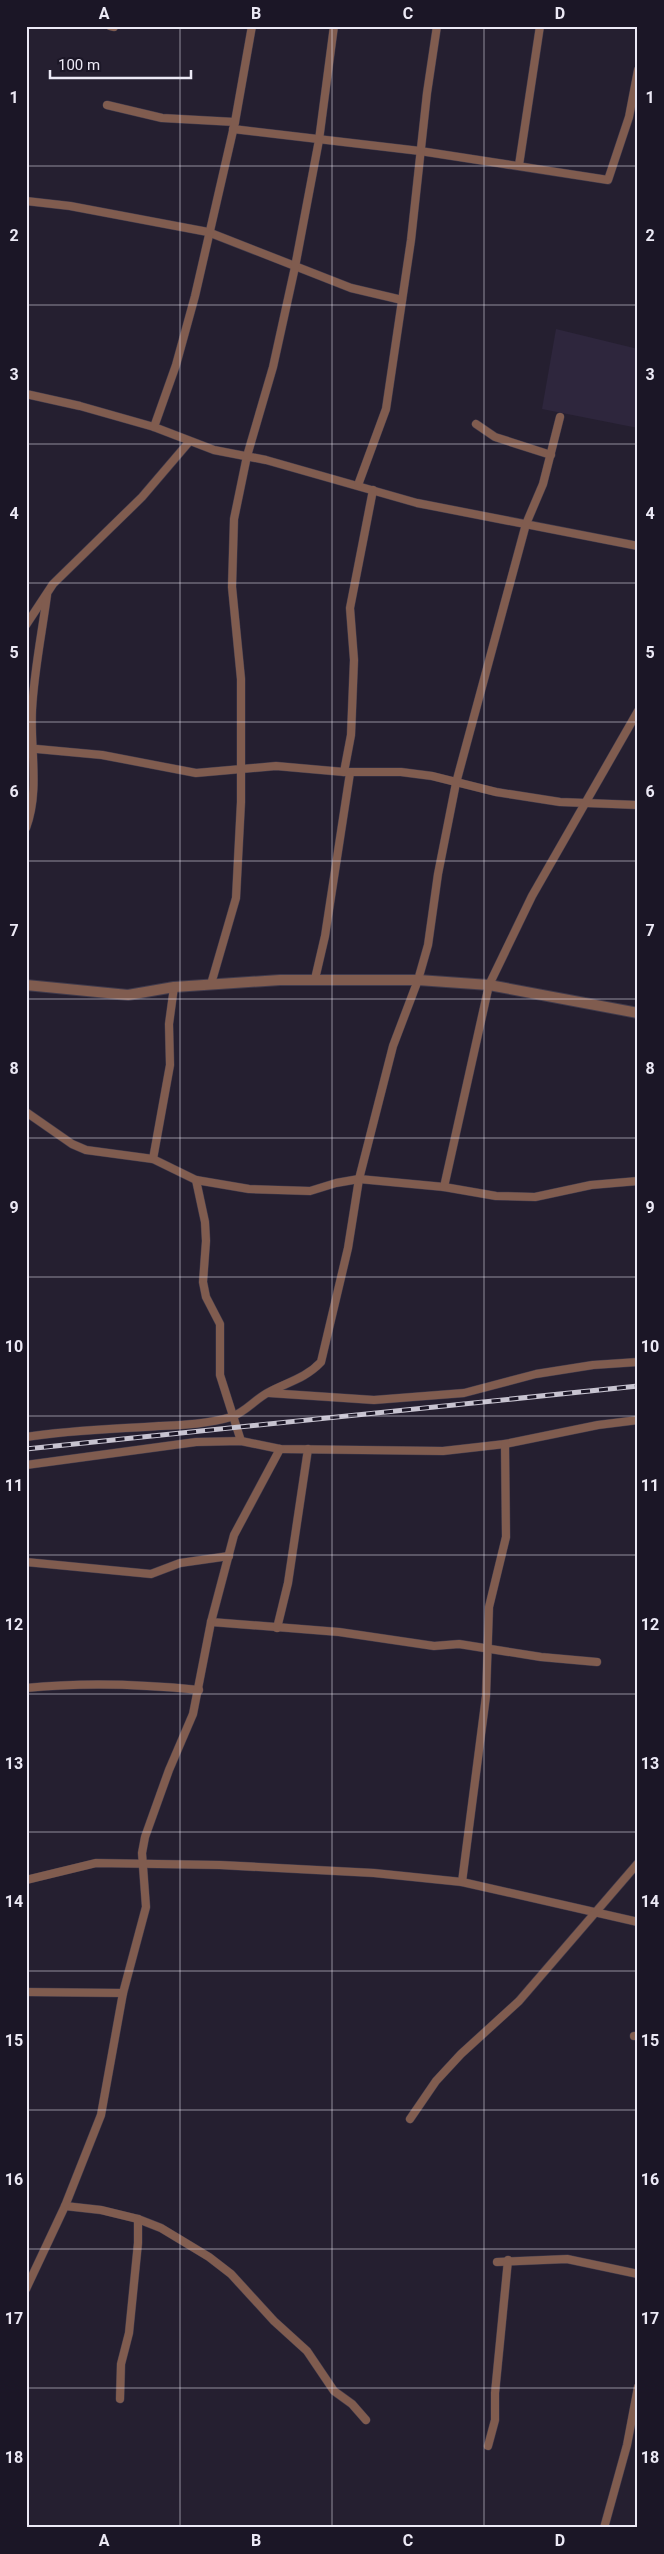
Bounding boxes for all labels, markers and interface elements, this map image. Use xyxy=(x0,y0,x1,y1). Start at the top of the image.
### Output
text: A xyxy=(99,4,110,23)
text: B xyxy=(251,4,261,23)
text: C xyxy=(403,4,413,23)
text: D xyxy=(555,4,565,23)
scale bar xyxy=(50,48,191,80)
text: 100 m xyxy=(58,56,100,74)
text: 1 xyxy=(9,88,19,107)
text: 1 xyxy=(645,88,655,107)
text: 2 xyxy=(9,226,19,245)
text: 2 xyxy=(645,226,655,245)
text: 3 xyxy=(9,365,19,384)
text: 3 xyxy=(645,365,655,384)
text: 4 xyxy=(9,504,19,523)
text: 4 xyxy=(645,504,655,523)
text: 5 xyxy=(9,643,19,662)
text: 5 xyxy=(645,643,655,662)
text: 6 xyxy=(9,782,19,801)
text: 6 xyxy=(645,782,655,801)
text: 7 xyxy=(9,921,19,940)
text: 7 xyxy=(645,921,655,940)
text: 8 xyxy=(9,1059,19,1078)
text: 8 xyxy=(645,1059,655,1078)
text: 9 xyxy=(9,1198,19,1217)
text: 9 xyxy=(645,1198,655,1217)
text: 10 xyxy=(5,1337,23,1356)
text: 10 xyxy=(641,1337,659,1356)
text: 11 xyxy=(5,1476,23,1495)
text: 11 xyxy=(641,1476,659,1495)
text: 12 xyxy=(5,1615,23,1634)
text: 12 xyxy=(641,1615,659,1634)
text: 13 xyxy=(5,1754,23,1773)
text: 13 xyxy=(641,1754,659,1773)
text: 14 xyxy=(5,1892,23,1911)
text: 14 xyxy=(641,1892,659,1911)
text: 15 xyxy=(5,2031,23,2050)
text: 15 xyxy=(641,2031,659,2050)
text: 16 xyxy=(5,2170,23,2189)
text: 16 xyxy=(641,2170,659,2189)
text: 17 xyxy=(5,2309,23,2328)
text: 17 xyxy=(641,2309,659,2328)
text: 18 xyxy=(5,2448,23,2467)
text: 18 xyxy=(641,2448,659,2467)
text: A xyxy=(99,2531,110,2550)
text: B xyxy=(251,2531,261,2550)
text: C xyxy=(403,2531,413,2550)
text: D xyxy=(555,2531,565,2550)

